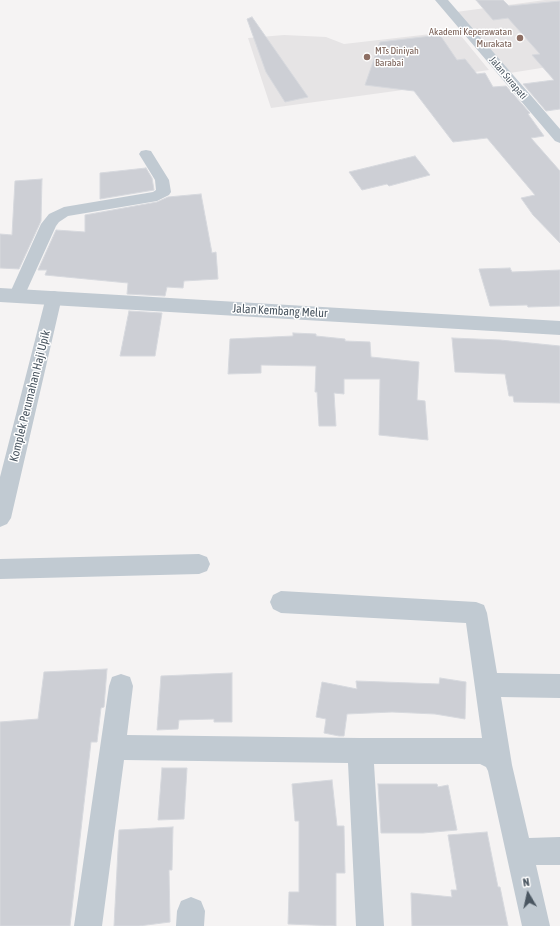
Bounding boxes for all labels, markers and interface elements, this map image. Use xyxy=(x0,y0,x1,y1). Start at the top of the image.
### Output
place label: Akademi Keperawatan Murakata xyxy=(429,26,512,50)
marker: Akademi Keperawatan Murakata xyxy=(515,33,525,43)
place label: MTs Diniyah Barabai xyxy=(375,45,419,68)
marker: MTs Diniyah Barabai xyxy=(362,52,372,62)
street label: Jalan Surapati xyxy=(487,54,529,102)
street label: Jalan Kembang Melur xyxy=(232,301,328,321)
street label: Komplek Perumahan Haji Upik xyxy=(7,329,53,463)
north arrow xyxy=(508,874,548,914)
text: N xyxy=(522,876,530,889)

